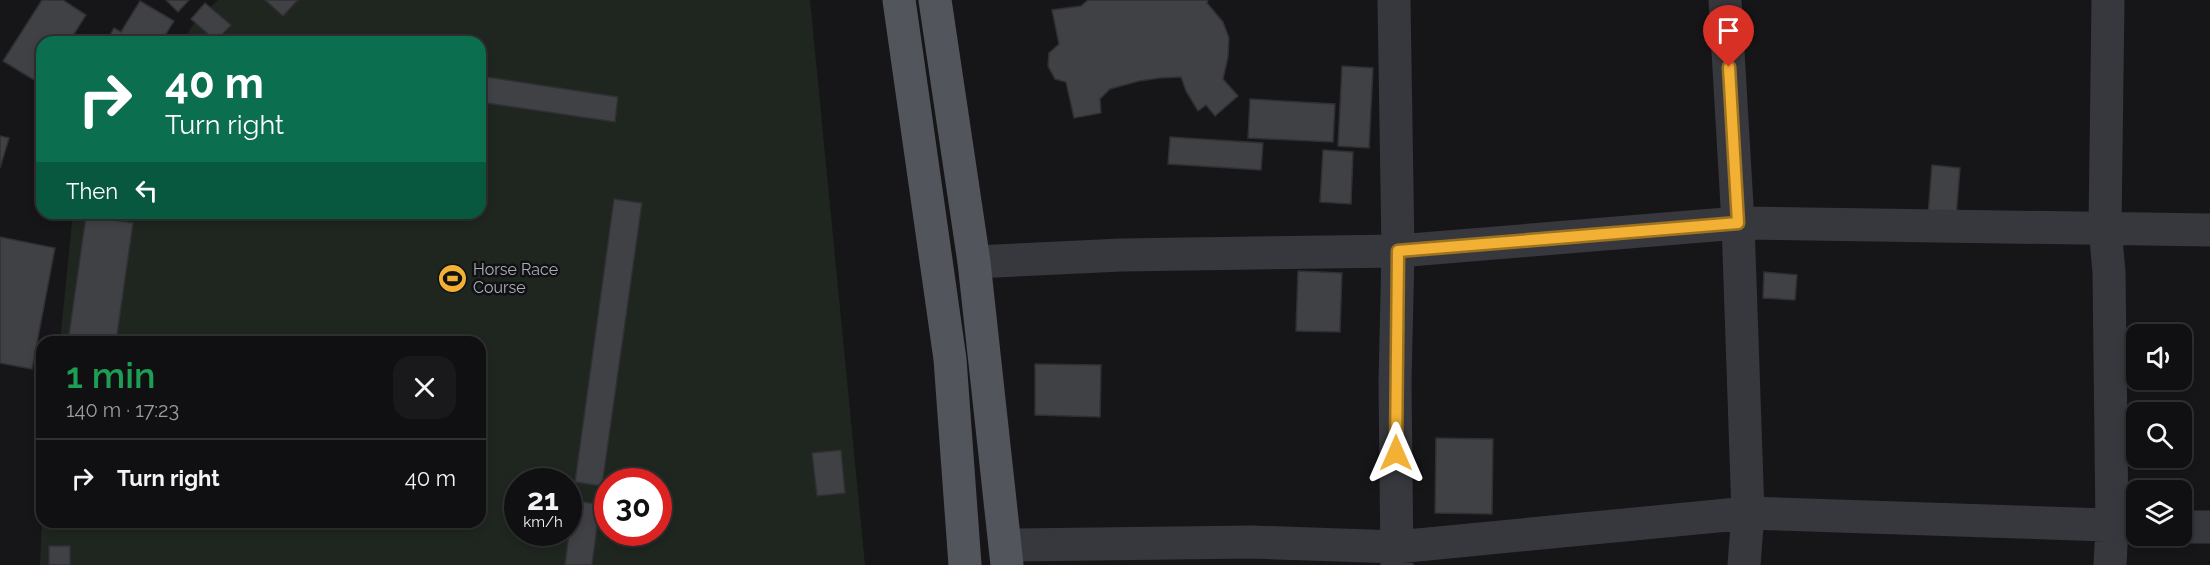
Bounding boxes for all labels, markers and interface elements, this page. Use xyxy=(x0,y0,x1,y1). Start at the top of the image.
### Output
pin xyxy=(1703,5,1754,67)
icon: arrive xyxy=(1712,14,1745,47)
text: 40 m xyxy=(165,59,264,108)
icon: right xyxy=(66,60,144,138)
text: Turn right xyxy=(165,109,284,140)
icon: left xyxy=(130,174,163,207)
text: Then xyxy=(66,178,118,204)
place label: Horse Race Course xyxy=(473,260,558,297)
sports icon: Horse Race Course xyxy=(436,262,468,294)
map controls xyxy=(2126,324,2192,546)
button: sound xyxy=(2126,324,2192,390)
text: 1 min xyxy=(66,354,155,396)
button: close xyxy=(393,356,456,419)
text: 140 m · 17:23 xyxy=(66,398,179,422)
button: search xyxy=(2126,402,2192,468)
position arrow xyxy=(1364,421,1428,485)
icon: right xyxy=(66,462,99,495)
text: Turn right xyxy=(117,465,220,491)
text: 40 m xyxy=(405,465,456,491)
speed limit sign: 30 xyxy=(594,468,672,546)
button: layers xyxy=(2126,480,2192,546)
text: 21 xyxy=(527,482,559,517)
text: km/h xyxy=(523,513,563,531)

